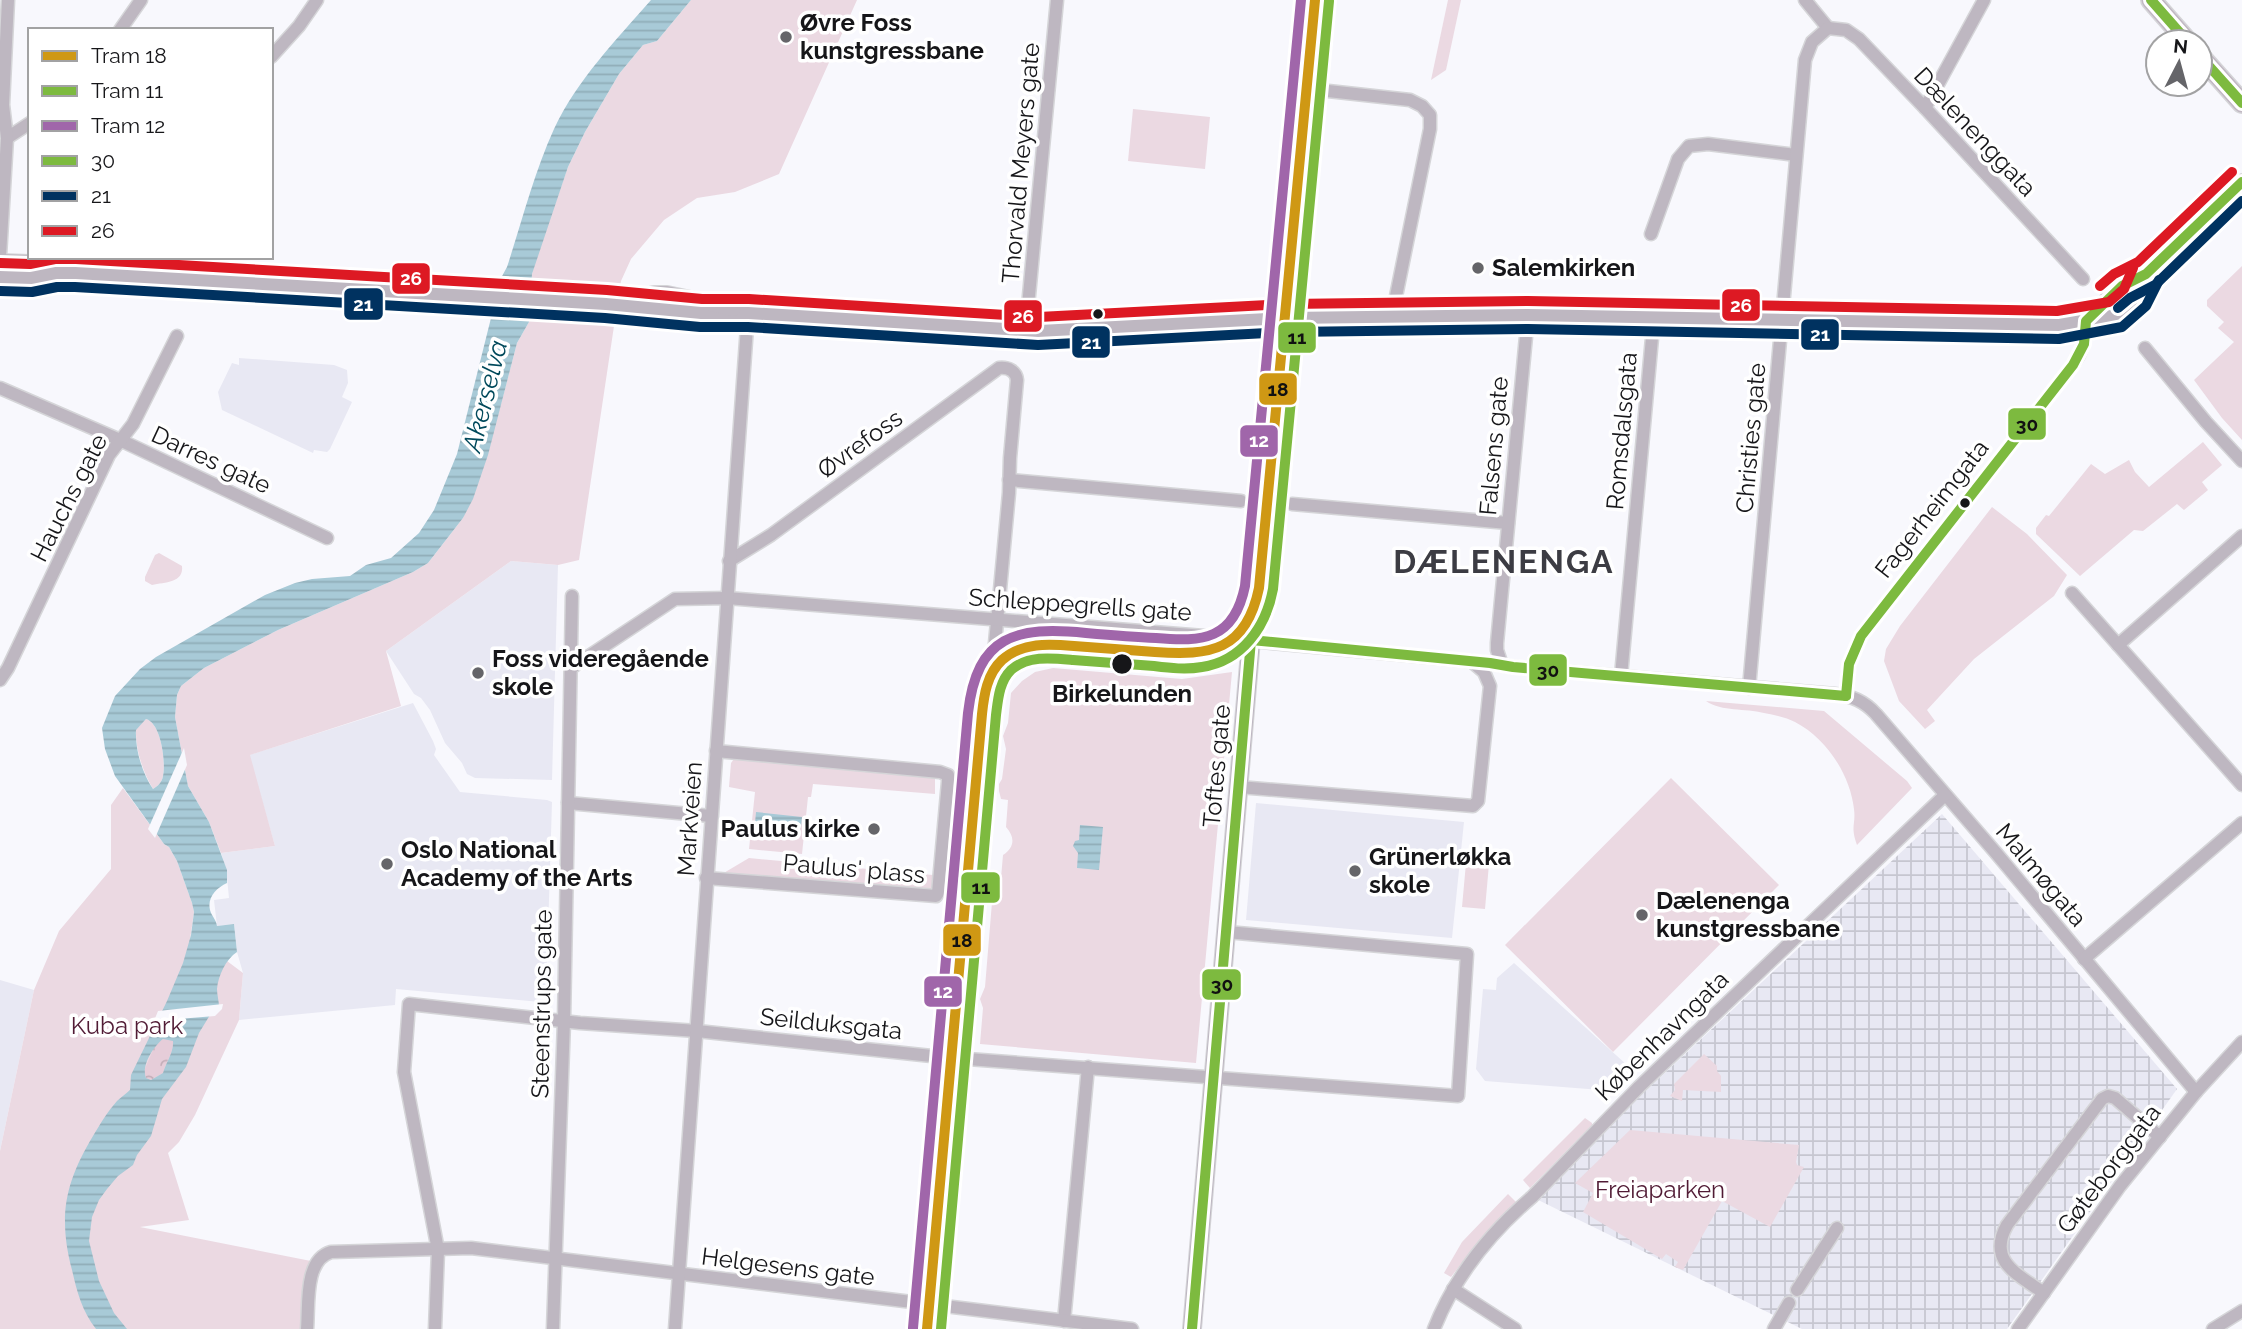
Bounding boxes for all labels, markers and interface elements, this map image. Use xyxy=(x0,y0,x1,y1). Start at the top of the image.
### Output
place label: Øvre Foss kunstgressbane xyxy=(800,8,984,65)
legend xyxy=(28,28,273,259)
north arrow xyxy=(2144,28,2214,98)
marker: Øvre Foss kunstgressbane xyxy=(778,29,794,45)
text: N xyxy=(2172,34,2189,58)
street label: Thorvald Meyers gate xyxy=(996,41,1045,285)
text: Tram 18 xyxy=(91,43,167,68)
street label: Dælenenggata xyxy=(1908,61,2043,202)
text: Tram 11 xyxy=(91,78,163,103)
text: Tram 12 xyxy=(91,113,165,138)
text: 30 xyxy=(91,148,115,173)
text: 21 xyxy=(91,183,111,208)
text: 26 xyxy=(91,218,115,243)
place label: Salemkirken xyxy=(1492,253,1635,282)
marker: Salemkirken xyxy=(1470,260,1486,276)
line badge: 26 xyxy=(391,262,431,295)
text: 26 xyxy=(400,267,422,289)
line badge: 21 xyxy=(343,287,384,321)
line badge: 26 xyxy=(1721,288,1761,322)
text: 21 xyxy=(353,293,373,315)
text: 26 xyxy=(1730,294,1752,316)
line badge: 26 xyxy=(1003,299,1043,333)
text: 26 xyxy=(1012,305,1034,327)
unlabelled marker xyxy=(1091,307,1105,321)
line badge: 21 xyxy=(1800,318,1840,351)
line badge: 11 xyxy=(1277,321,1317,354)
text: 21 xyxy=(1810,323,1830,345)
line badge: 21 xyxy=(1071,325,1111,359)
text: 11 xyxy=(1288,326,1306,348)
text: 21 xyxy=(1081,331,1101,353)
water label: Akerselva xyxy=(456,337,513,457)
street label: Romsdalsgata xyxy=(1600,351,1643,511)
street label: Christies gate xyxy=(1729,362,1772,514)
line badge: 18 xyxy=(1258,372,1298,406)
street label: Falsens gate xyxy=(1473,375,1514,517)
text: 18 xyxy=(1268,378,1288,400)
street label: Øvrefoss xyxy=(812,403,908,484)
line badge: 30 xyxy=(2007,407,2047,441)
text: 30 xyxy=(2016,413,2038,435)
street label: Darres gate xyxy=(147,419,275,500)
line badge: 12 xyxy=(1239,424,1279,458)
street label: Hauchs gate xyxy=(24,429,113,567)
text: 12 xyxy=(1249,429,1269,451)
street label: Fagerheimgata xyxy=(1869,434,1995,584)
unlabelled marker xyxy=(1958,496,1972,510)
district label: DÆLENENGA xyxy=(1393,543,1615,580)
street label: Schleppegrells gate xyxy=(968,582,1193,627)
place label: Foss videregående skole xyxy=(492,644,709,701)
marker: Birkelunden xyxy=(1110,652,1134,676)
line badge: 30 xyxy=(1528,653,1568,687)
text: 30 xyxy=(1537,659,1559,681)
marker: Foss videregående skole xyxy=(470,665,486,681)
place label: Birkelunden xyxy=(1052,679,1192,708)
street label: Toftes gate xyxy=(1197,703,1236,829)
street label: Markveien xyxy=(671,761,708,877)
place label: Paulus kirke xyxy=(721,814,860,843)
street label: Malmøgata xyxy=(1990,817,2093,932)
marker: Paulus kirke xyxy=(866,821,882,837)
place label: Oslo National Academy of the Arts xyxy=(401,835,633,892)
place label: Grünerløkka skole xyxy=(1369,842,1511,899)
street label: Paulus' plass xyxy=(782,848,926,889)
marker: Oslo National Academy of the Arts xyxy=(379,856,395,872)
marker: Grünerløkka skole xyxy=(1347,863,1363,879)
line badge: 11 xyxy=(960,871,1001,904)
text: 11 xyxy=(972,876,990,898)
place label: Dælenenga kunstgressbane xyxy=(1656,886,1840,943)
marker: Dælenenga kunstgressbane xyxy=(1634,907,1650,923)
street label: Steenstrups gate xyxy=(525,909,558,1099)
line badge: 18 xyxy=(942,923,982,957)
text: 18 xyxy=(952,929,972,951)
street label: Københavngata xyxy=(1589,965,1734,1107)
line badge: 30 xyxy=(1201,968,1242,1001)
text: 30 xyxy=(1211,973,1233,995)
line badge: 12 xyxy=(923,975,963,1008)
text: 12 xyxy=(933,980,953,1002)
street label: Seilduksgata xyxy=(758,1002,904,1045)
park label: Kuba park xyxy=(71,1011,183,1040)
street label: Gøteborggata xyxy=(2051,1098,2167,1239)
park label: Freiaparken xyxy=(1595,1175,1725,1204)
street label: Helgesens gate xyxy=(700,1241,876,1292)

